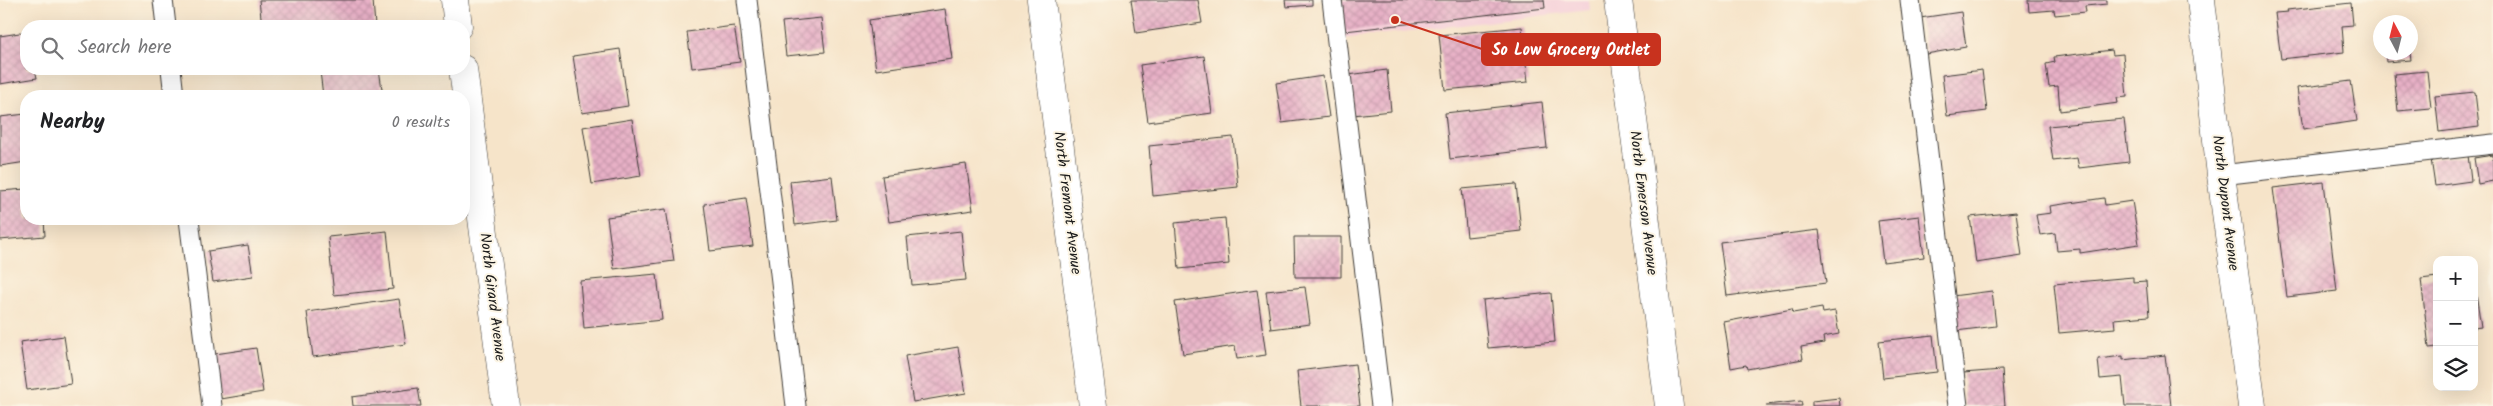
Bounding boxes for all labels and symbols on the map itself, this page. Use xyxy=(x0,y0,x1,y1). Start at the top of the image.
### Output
north arrow xyxy=(2373,15,2418,60)
callout: So Low Grocery Outlet xyxy=(1482,34,1660,65)
text: So Low Grocery Outlet xyxy=(1492,38,1651,63)
street label: North Emerson Avenue xyxy=(1622,129,1664,277)
street label: North Fremont Avenue xyxy=(1046,130,1088,276)
street label: North Dupont Avenue xyxy=(2205,134,2245,273)
street label: North Girard Avenue xyxy=(472,231,512,363)

